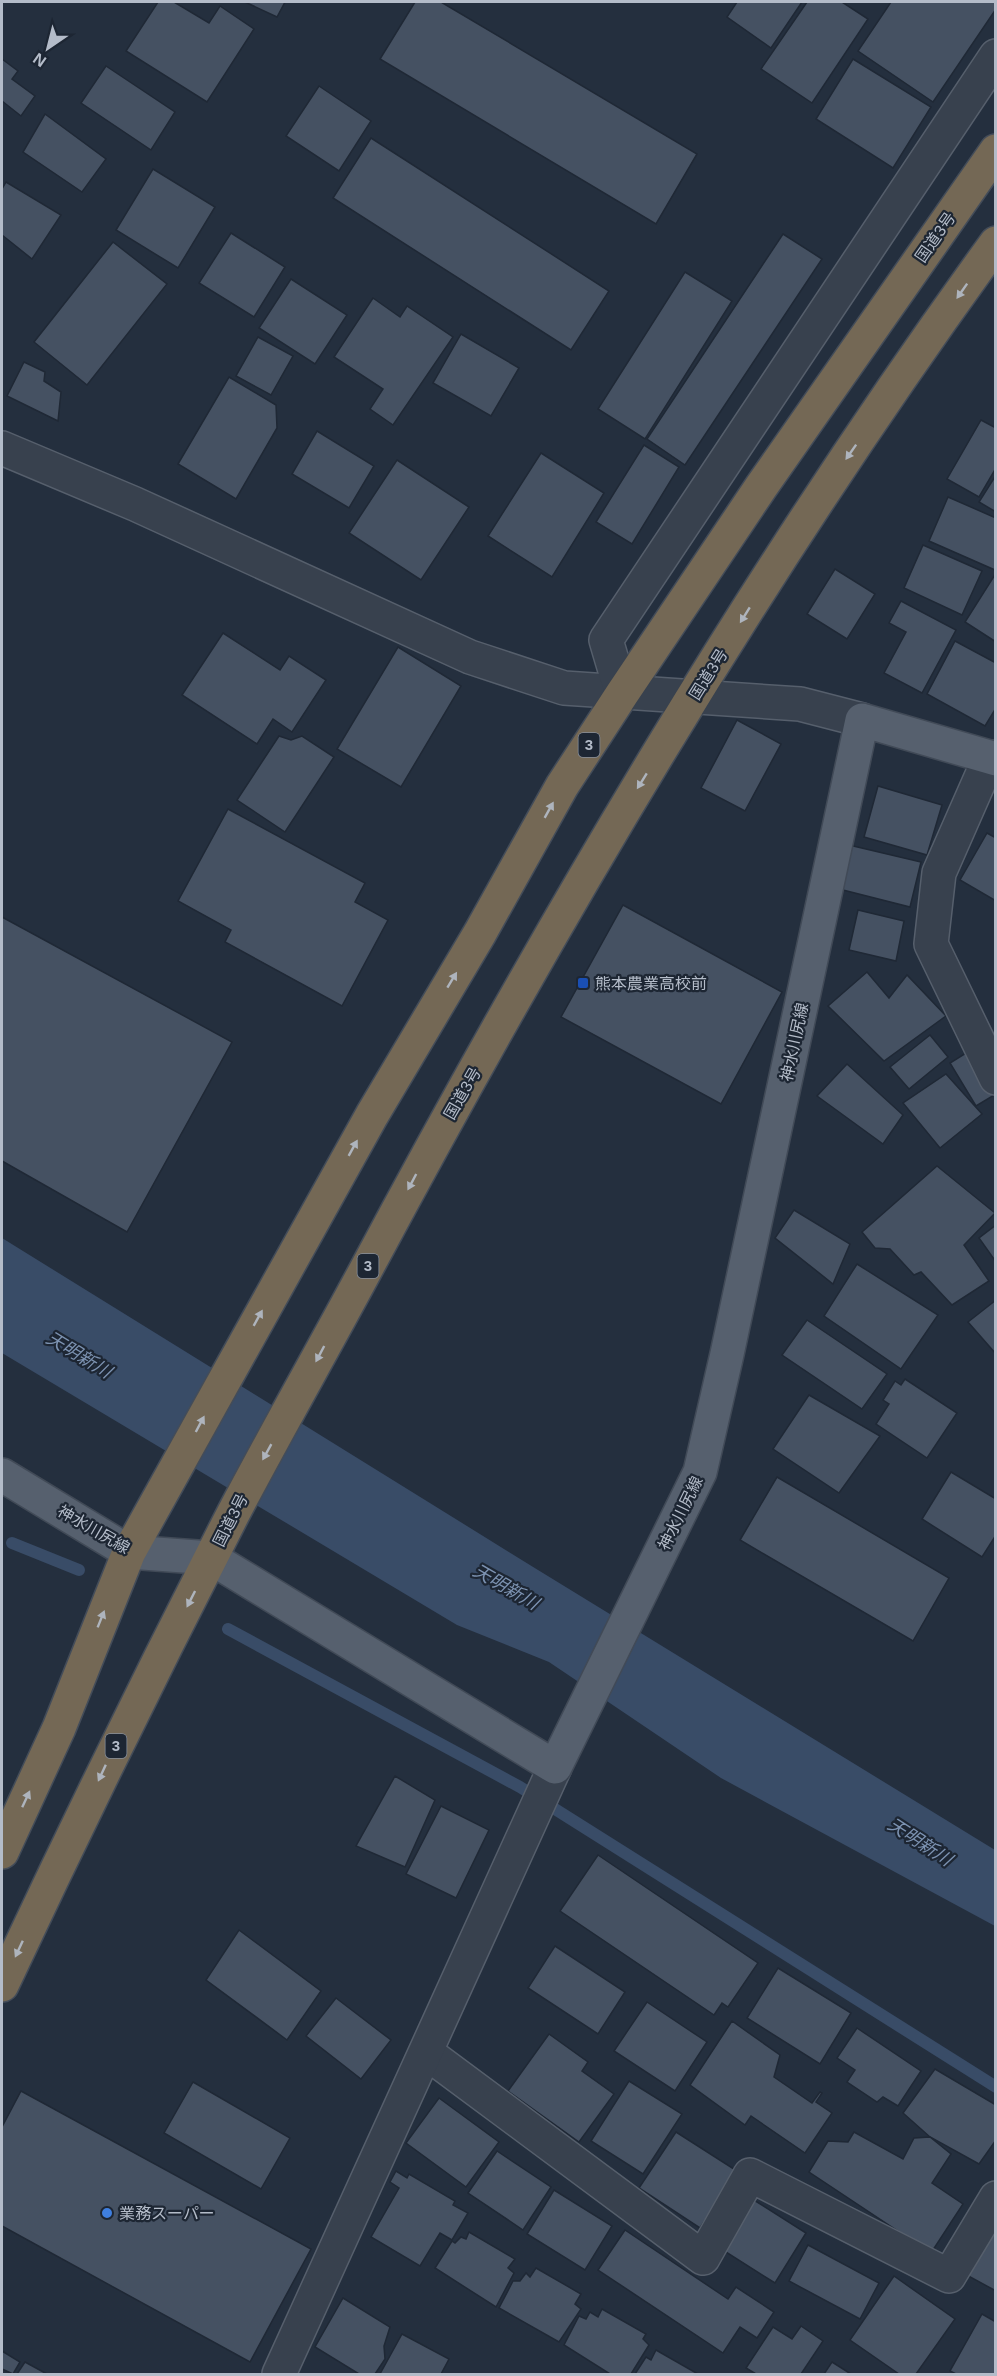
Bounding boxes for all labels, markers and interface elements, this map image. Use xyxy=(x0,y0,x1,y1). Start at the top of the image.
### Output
north arrow xyxy=(18,18,78,78)
text: N xyxy=(30,50,49,70)
street label: 国道3号 xyxy=(912,209,959,265)
one-way arrow xyxy=(956,283,968,299)
one-way arrow xyxy=(845,443,857,459)
one-way arrow xyxy=(739,607,750,623)
street label: 国道3号 xyxy=(686,646,731,703)
road number: 3 xyxy=(578,733,600,757)
one-way arrow xyxy=(636,773,647,789)
one-way arrow xyxy=(544,802,554,819)
one-way arrow xyxy=(447,972,458,988)
place label: 熊本農業高校前 xyxy=(595,975,707,992)
marker: 熊本農業高校前 xyxy=(576,976,590,990)
street label: 神水川尻線 xyxy=(778,1001,811,1083)
street label: 国道3号 xyxy=(441,1064,484,1122)
one-way arrow xyxy=(348,1139,358,1156)
one-way arrow xyxy=(407,1174,417,1191)
road number: 3 xyxy=(358,1254,378,1278)
one-way arrow xyxy=(253,1309,263,1326)
water label: 天明新川 xyxy=(43,1328,117,1383)
one-way arrow xyxy=(315,1346,325,1363)
one-way arrow xyxy=(195,1415,205,1432)
one-way arrow xyxy=(262,1443,272,1460)
street label: 神水川尻線 xyxy=(655,1474,706,1553)
street label: 国道3号 xyxy=(210,1491,251,1549)
street label: 神水川尻線 xyxy=(55,1502,133,1557)
water label: 天明新川 xyxy=(470,1560,544,1615)
one-way arrow xyxy=(186,1590,195,1607)
one-way arrow xyxy=(96,1610,106,1628)
road number: 3 xyxy=(106,1734,126,1758)
one-way arrow xyxy=(98,1764,107,1781)
one-way arrow xyxy=(21,1790,31,1808)
water label: 天明新川 xyxy=(884,1814,957,1871)
one-way arrow xyxy=(14,1940,23,1957)
place label: 業務スーパー xyxy=(119,2205,215,2222)
marker: 業務スーパー xyxy=(100,2206,114,2220)

